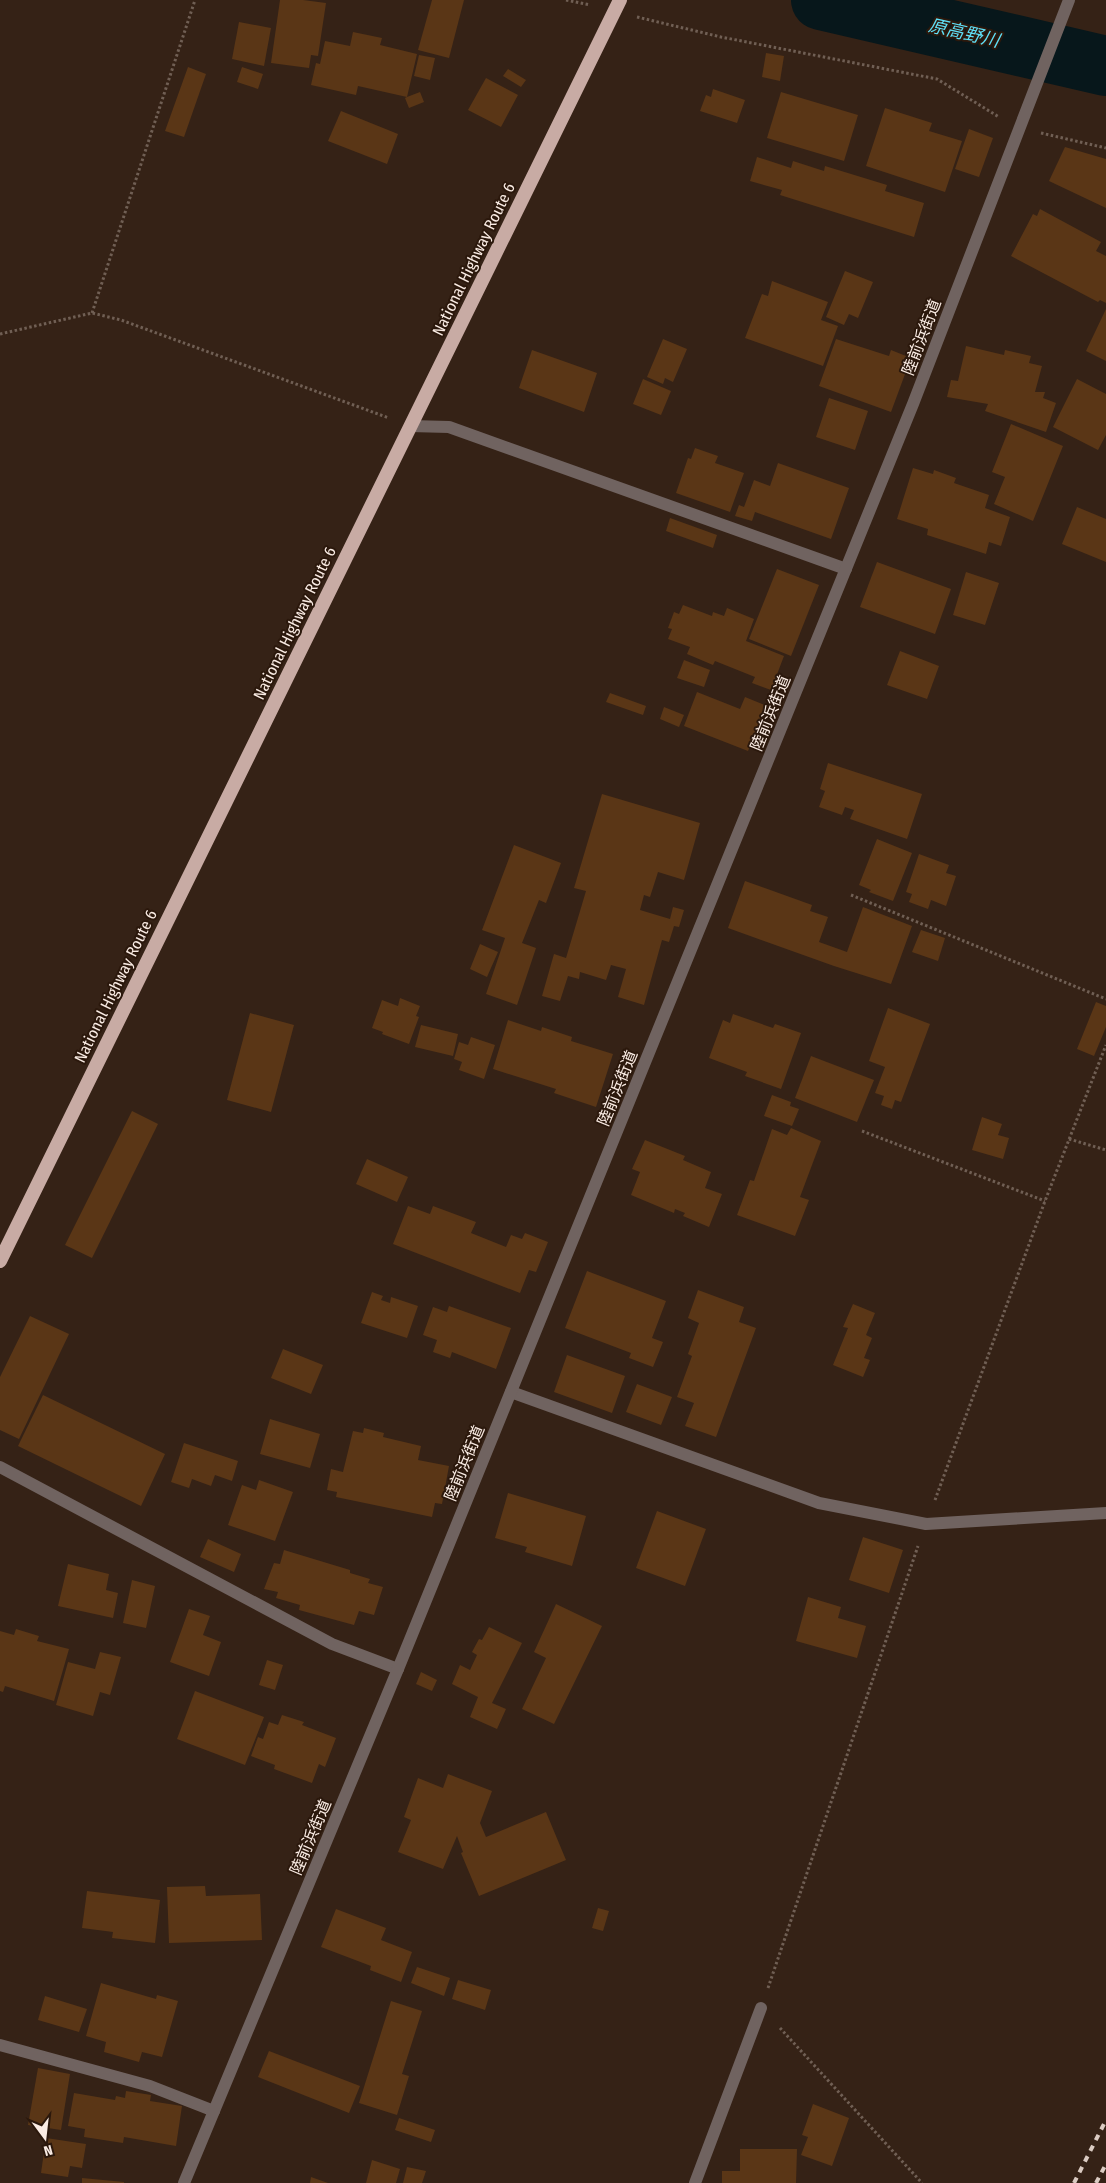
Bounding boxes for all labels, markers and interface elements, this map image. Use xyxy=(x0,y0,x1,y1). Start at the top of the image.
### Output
water label: 原高野川 xyxy=(926,14,1004,52)
street label: National Highway Route 6 xyxy=(428,180,519,339)
street label: 陸前浜街道 xyxy=(898,296,945,378)
street label: National Highway Route 6 xyxy=(249,544,340,703)
street label: 陸前浜街道 xyxy=(747,673,794,754)
street label: National Highway Route 6 xyxy=(70,907,161,1066)
street label: 陸前浜街道 xyxy=(594,1048,641,1129)
street label: 陸前浜街道 xyxy=(441,1423,488,1504)
street label: 陸前浜街道 xyxy=(286,1797,335,1878)
north arrow xyxy=(20,2113,70,2163)
text: N xyxy=(42,2141,54,2159)

